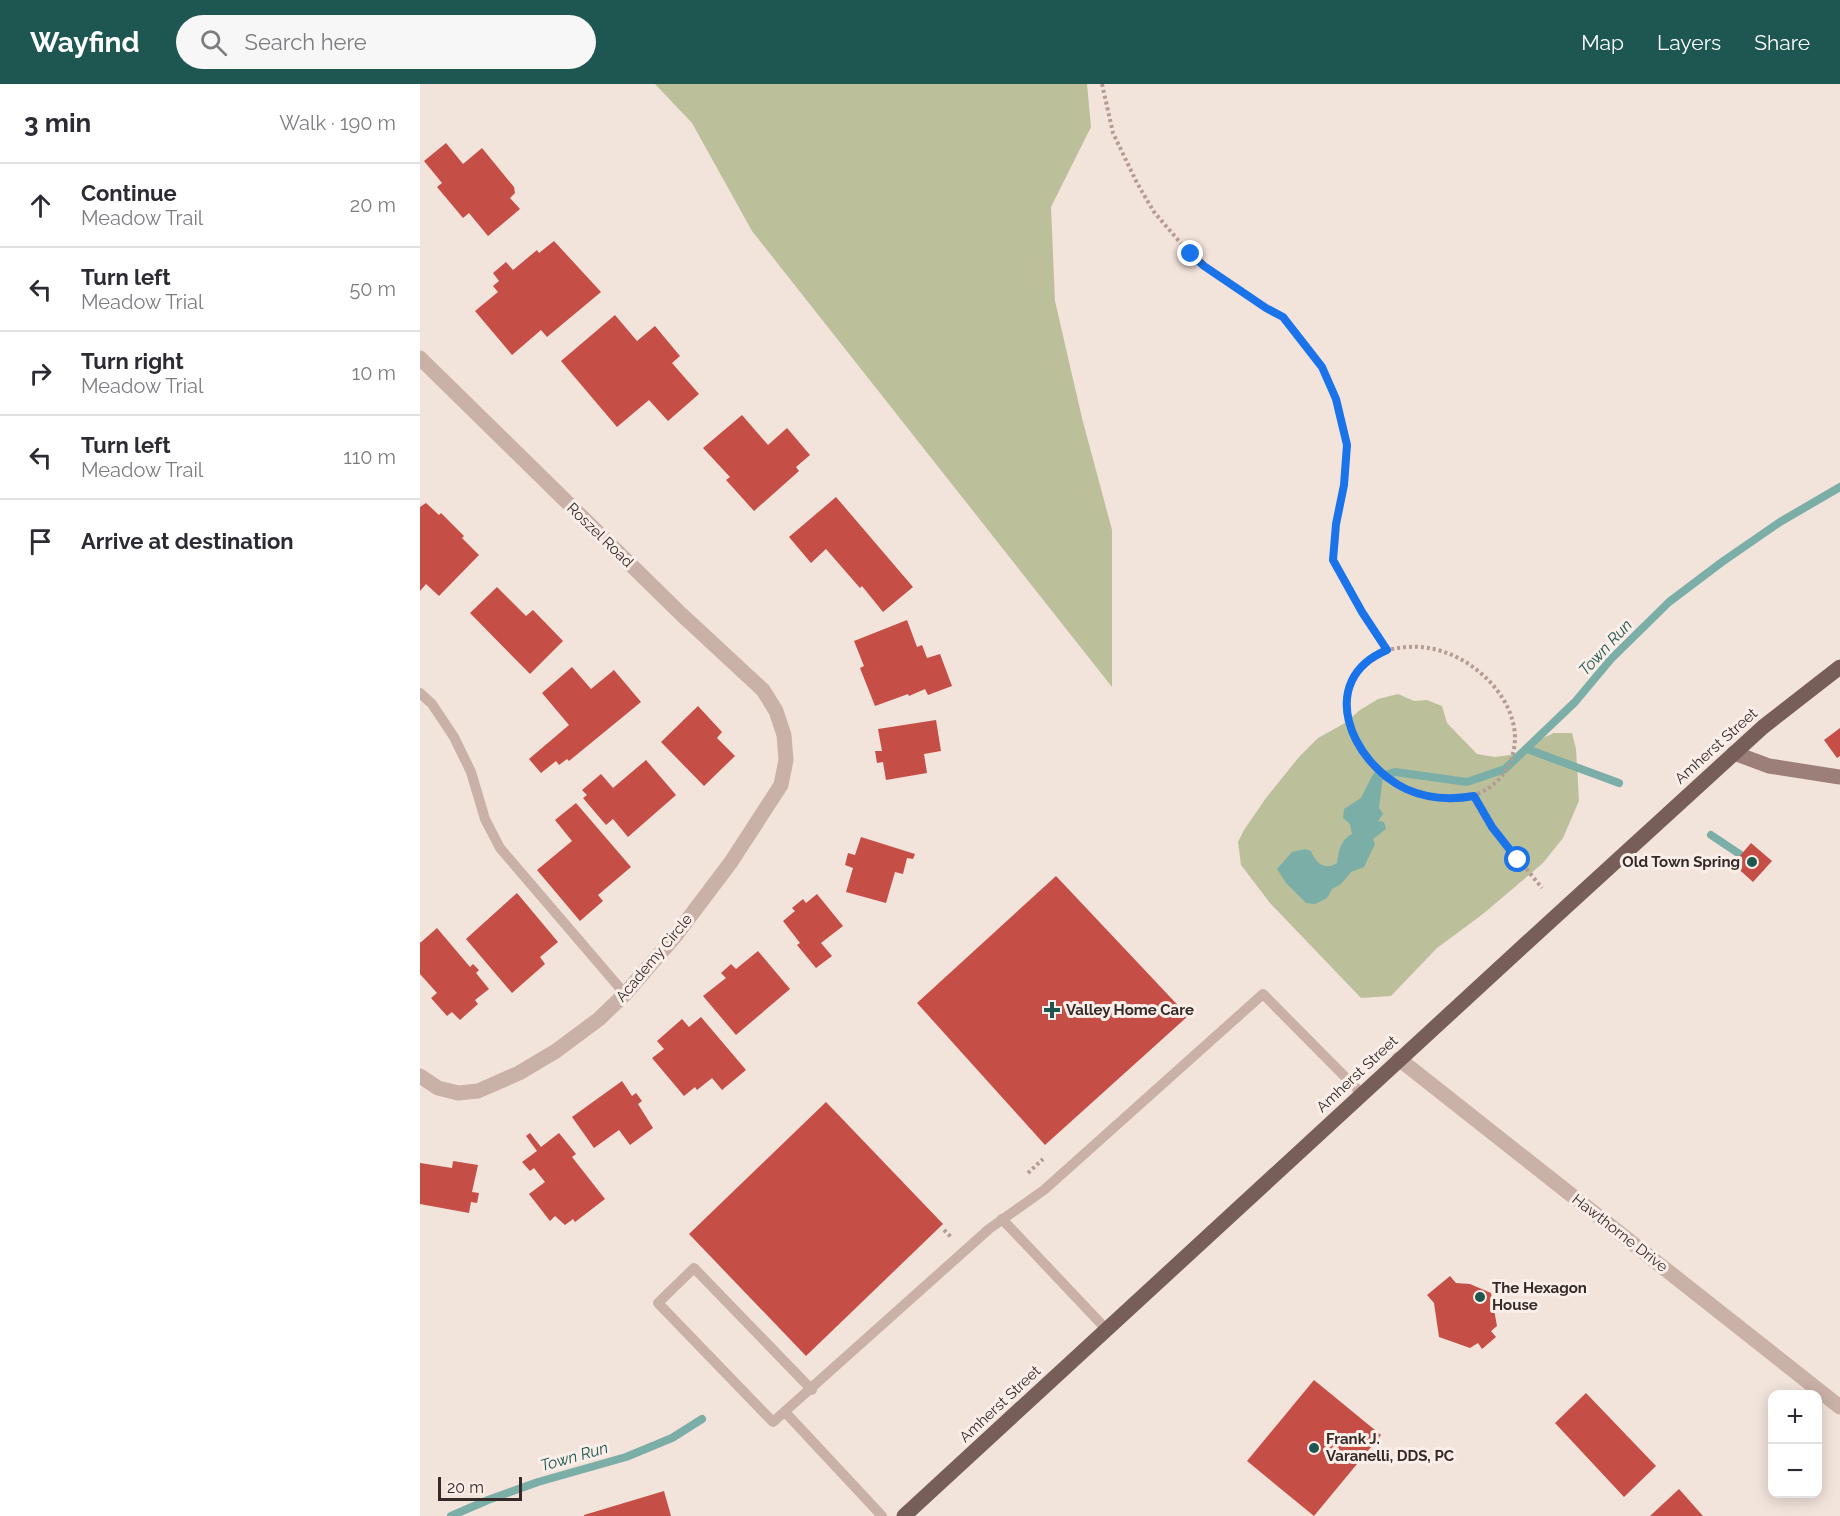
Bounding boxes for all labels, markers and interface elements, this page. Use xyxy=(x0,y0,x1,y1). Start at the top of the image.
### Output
search box xyxy=(176,15,596,69)
text: Wayfind xyxy=(30,26,140,59)
icon: search xyxy=(197,26,230,59)
text: Search here xyxy=(245,29,367,55)
text: Map xyxy=(1581,30,1624,55)
text: Layers xyxy=(1657,30,1721,55)
text: Share xyxy=(1754,30,1810,55)
text: 3 min xyxy=(24,108,91,138)
text: Walk · 190 m xyxy=(279,111,396,135)
text: Continue xyxy=(81,180,177,206)
icon: ahead xyxy=(24,189,57,222)
text: 20 m xyxy=(350,193,396,217)
text: Meadow Trail xyxy=(81,206,203,230)
route end xyxy=(1177,240,1203,266)
text: Turn left xyxy=(81,264,171,290)
icon: left xyxy=(24,273,57,306)
text: 50 m xyxy=(349,277,396,301)
text: Meadow Trial xyxy=(81,290,203,314)
text: Turn right xyxy=(81,348,184,374)
icon: right xyxy=(24,357,57,390)
text: 10 m xyxy=(352,361,396,385)
text: Meadow Trial xyxy=(81,374,203,398)
text: Turn left xyxy=(81,432,171,458)
icon: left xyxy=(24,441,57,474)
text: 110 m xyxy=(343,445,396,469)
text: Meadow Trail xyxy=(81,458,203,482)
street label: Roszel Road xyxy=(563,499,637,571)
icon: arrive xyxy=(24,525,57,558)
text: Arrive at destination xyxy=(81,528,294,554)
water label: Town Run xyxy=(1575,615,1636,679)
street label: Amherst Street xyxy=(1671,704,1761,788)
route start xyxy=(1504,846,1530,872)
place label: Old Town Spring xyxy=(1622,853,1740,871)
marker: Old Town Spring xyxy=(1745,855,1759,869)
street label: Academy Circle xyxy=(612,910,696,1006)
marker: Valley Home Care xyxy=(1043,1001,1061,1019)
place label: Valley Home Care xyxy=(1066,1001,1194,1019)
street label: Amherst Street xyxy=(1313,1032,1401,1116)
street label: Hawthorne Drive xyxy=(1569,1190,1671,1276)
place label: The Hexagon House xyxy=(1492,1279,1587,1314)
marker: The Hexagon House xyxy=(1473,1290,1487,1304)
street label: Amherst Street xyxy=(956,1362,1044,1446)
map controls xyxy=(1768,1390,1822,1498)
button: + xyxy=(1768,1390,1822,1444)
place label: Frank J. Varanelli, DDS, PC xyxy=(1326,1430,1454,1465)
water label: Town Run xyxy=(538,1438,610,1475)
marker: Frank J. Varanelli, DDS, PC xyxy=(1307,1441,1321,1455)
button: − xyxy=(1768,1444,1822,1498)
scale bar xyxy=(438,1474,522,1502)
text: 20 m xyxy=(447,1478,484,1497)

